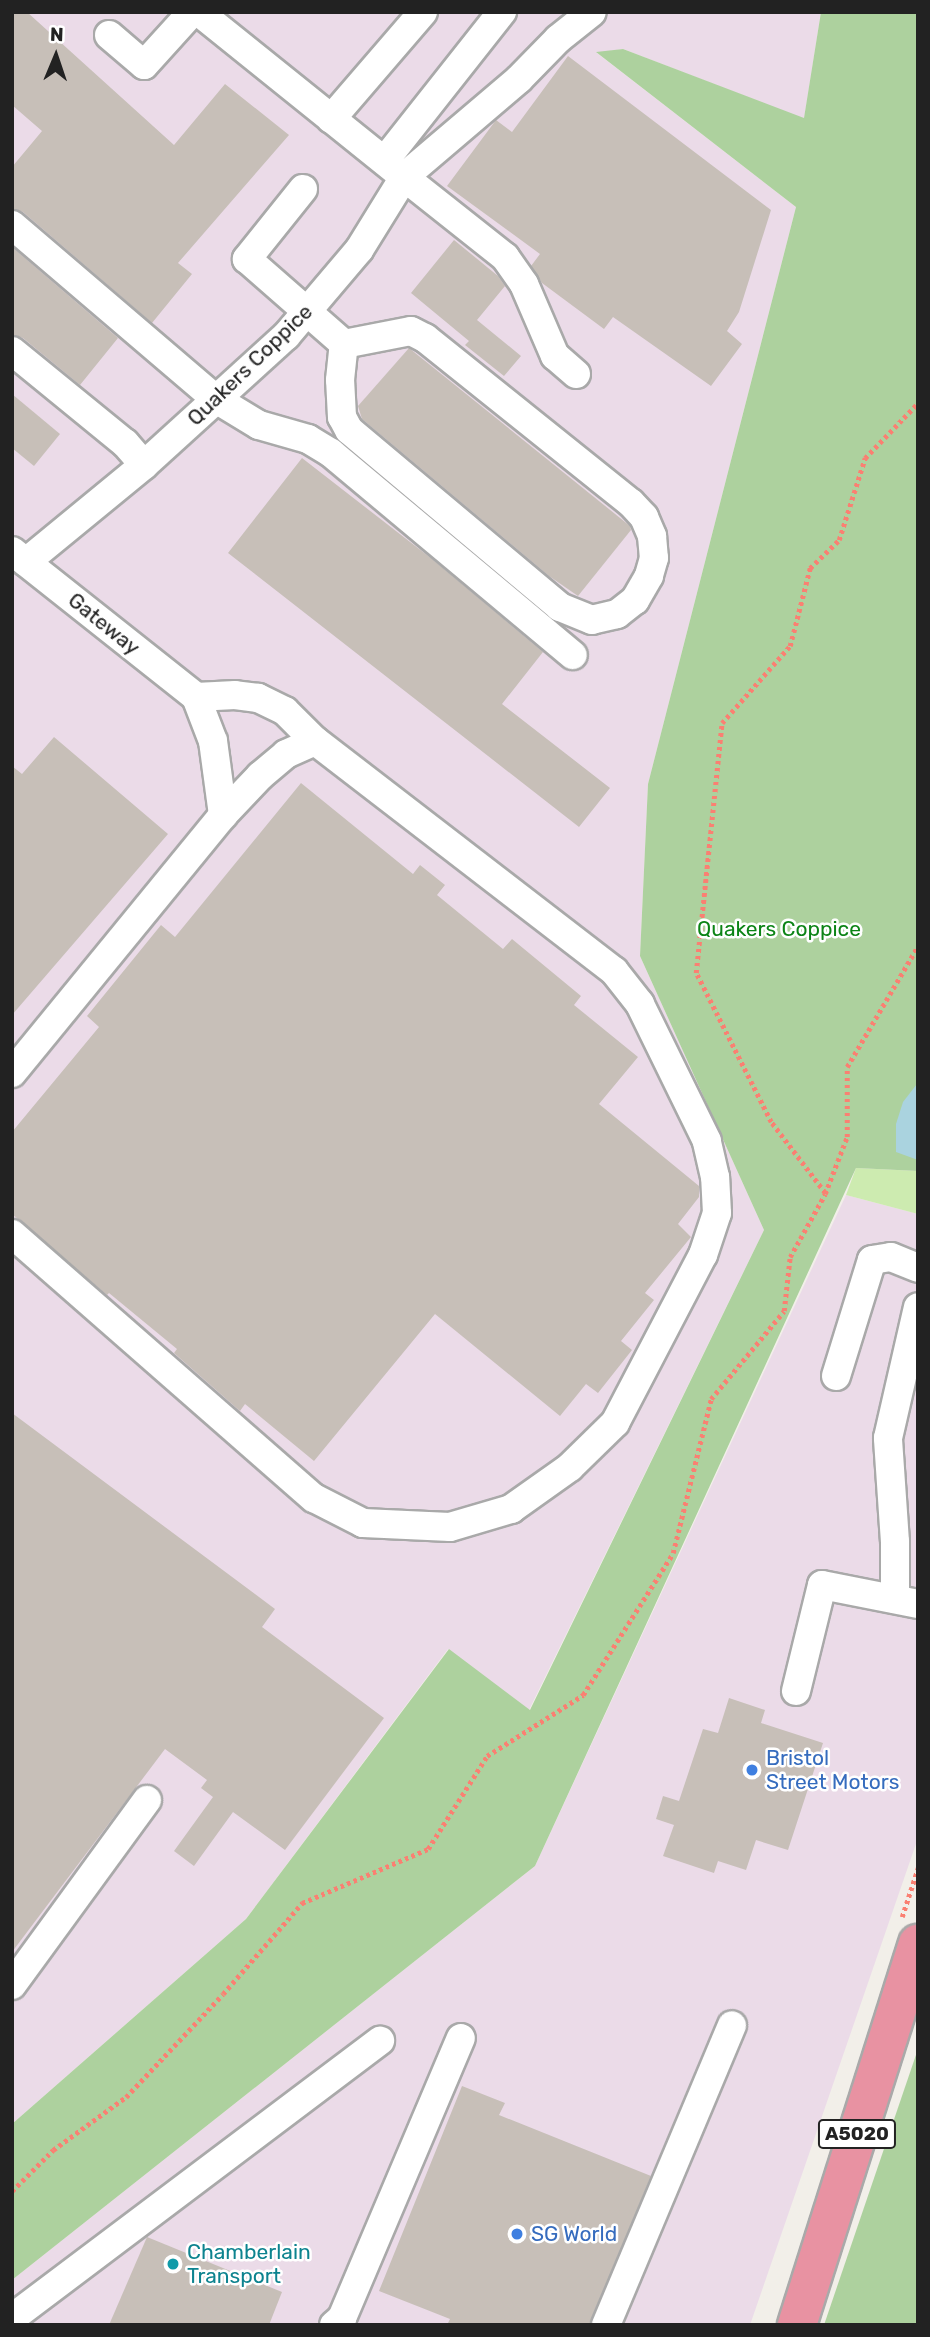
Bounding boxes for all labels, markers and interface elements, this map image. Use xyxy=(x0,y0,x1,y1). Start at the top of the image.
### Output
north arrow xyxy=(21,21,91,91)
text: N xyxy=(50,23,64,46)
street label: Quakers Coppice xyxy=(182,299,318,431)
street label: Gateway xyxy=(63,587,145,661)
park label: Quakers Coppice xyxy=(697,916,861,942)
place label: Bristol Street Motors xyxy=(766,1745,899,1795)
marker: Bristol Street Motors xyxy=(744,1762,760,1778)
road number: A5020 xyxy=(817,2118,897,2150)
place label: SG World xyxy=(531,2221,618,2247)
marker: SG World xyxy=(509,2226,525,2242)
place label: Chamberlain Transport xyxy=(187,2239,311,2289)
marker: Chamberlain Transport xyxy=(165,2256,181,2272)

